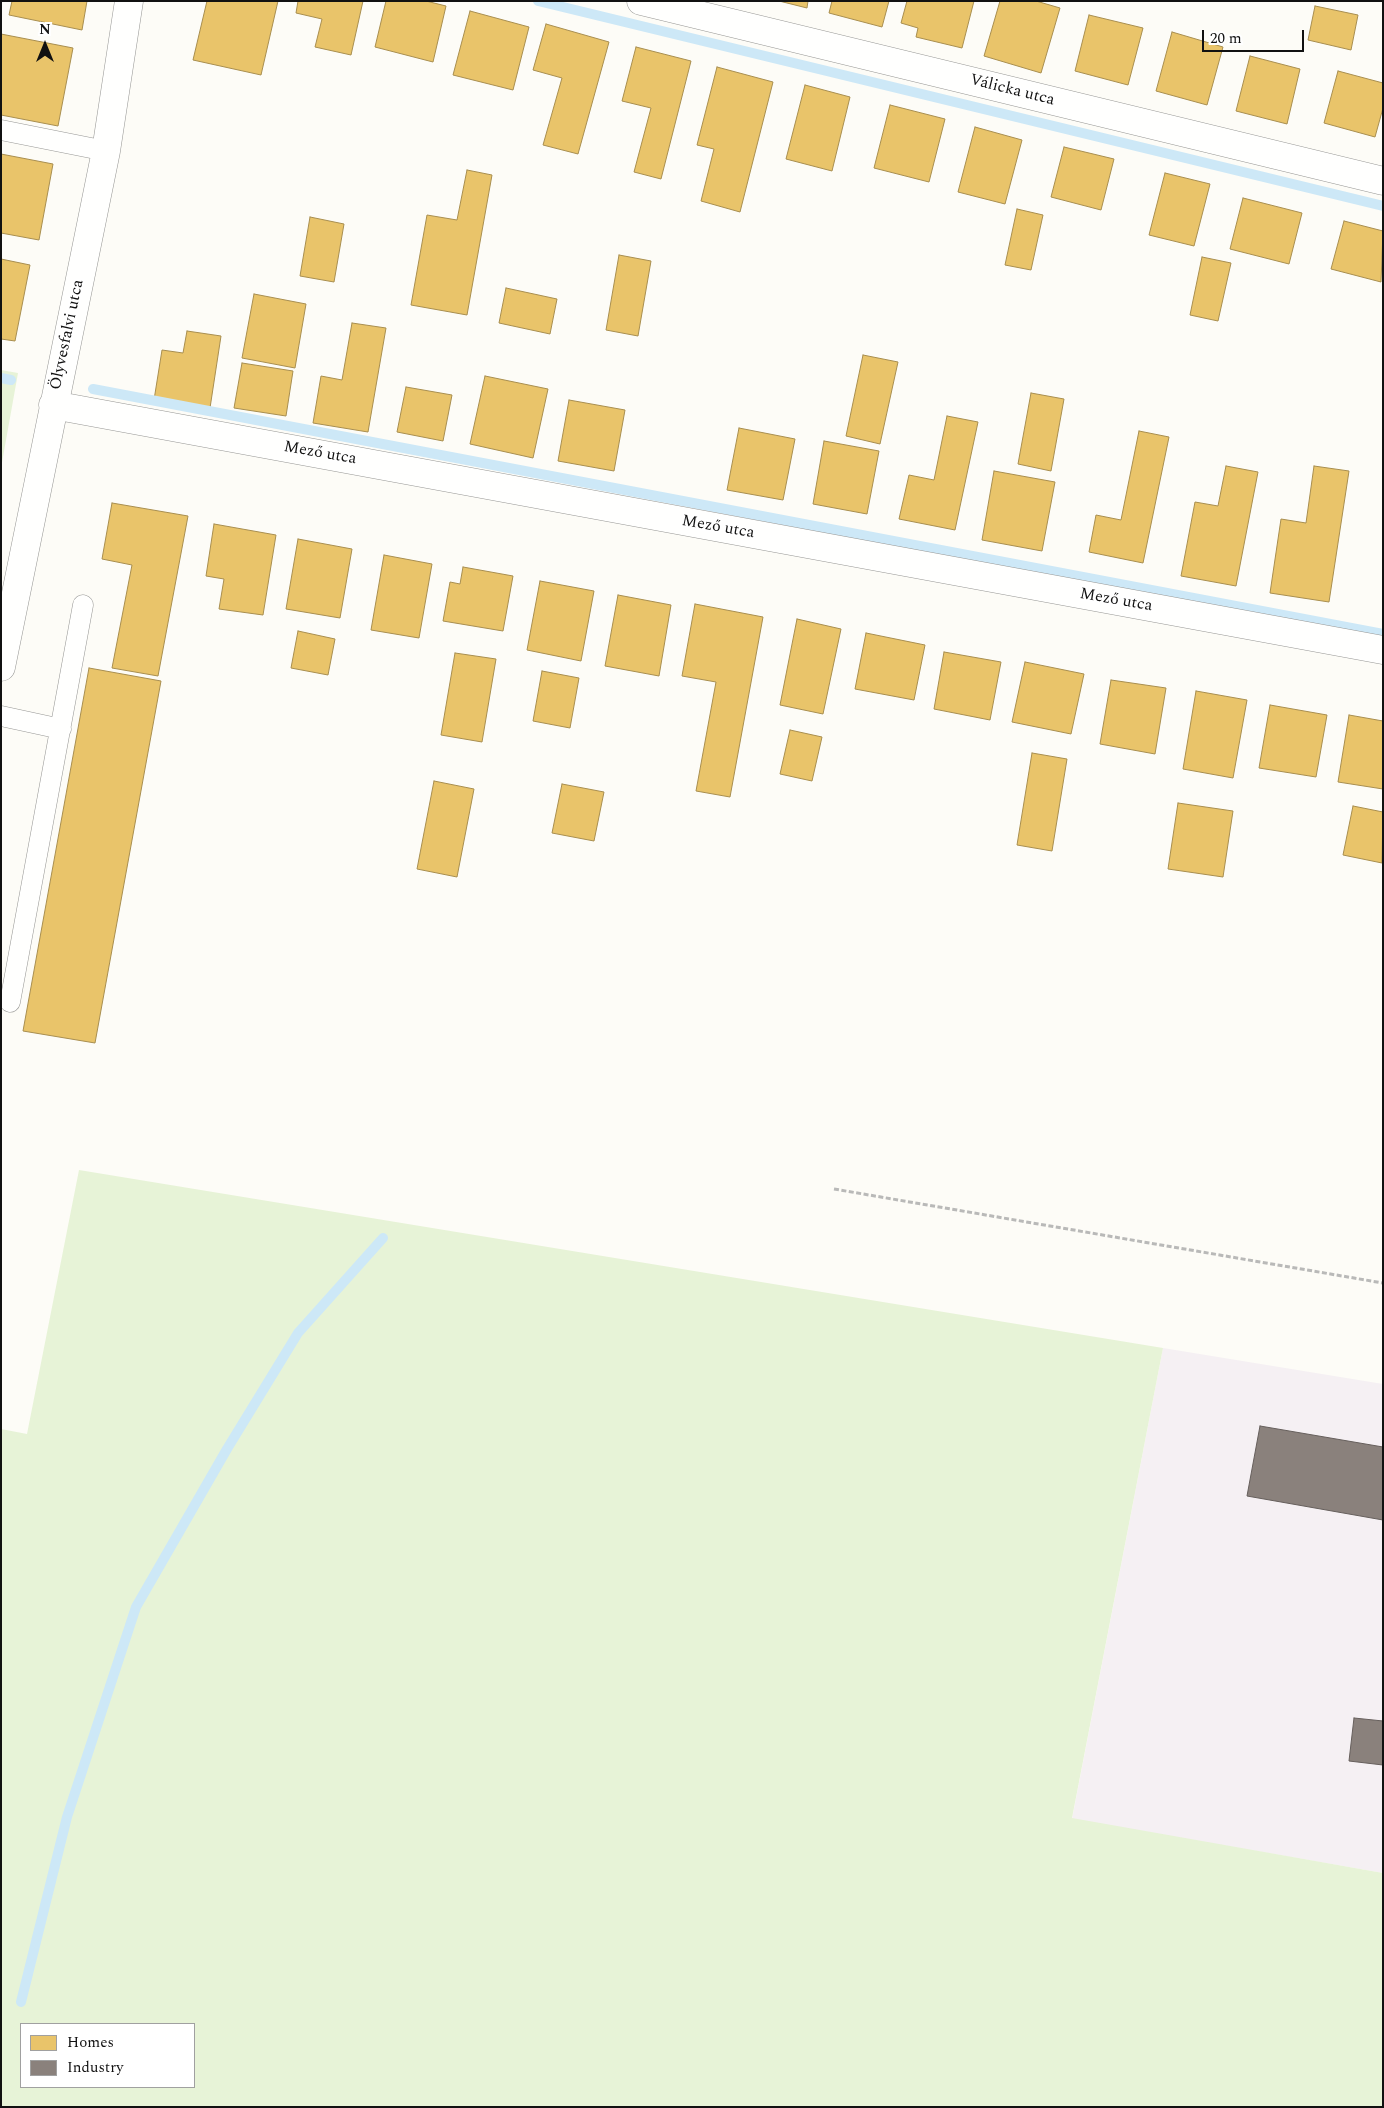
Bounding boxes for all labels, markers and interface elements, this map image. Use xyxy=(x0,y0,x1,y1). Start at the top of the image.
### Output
text: N xyxy=(39,19,51,40)
north arrow xyxy=(20,20,70,70)
scale bar xyxy=(1204,20,1306,52)
text: 20 m xyxy=(1210,27,1242,50)
street label: Válicka utca xyxy=(968,71,1056,111)
street label: Ölyvesfalvi utca xyxy=(47,278,89,392)
street label: Mező utca xyxy=(282,438,358,470)
street label: Mező utca xyxy=(680,512,756,544)
street label: Mező utca xyxy=(1078,585,1154,617)
legend xyxy=(20,2023,195,2088)
text: Homes xyxy=(67,2031,114,2054)
text: Industry xyxy=(67,2056,123,2079)

